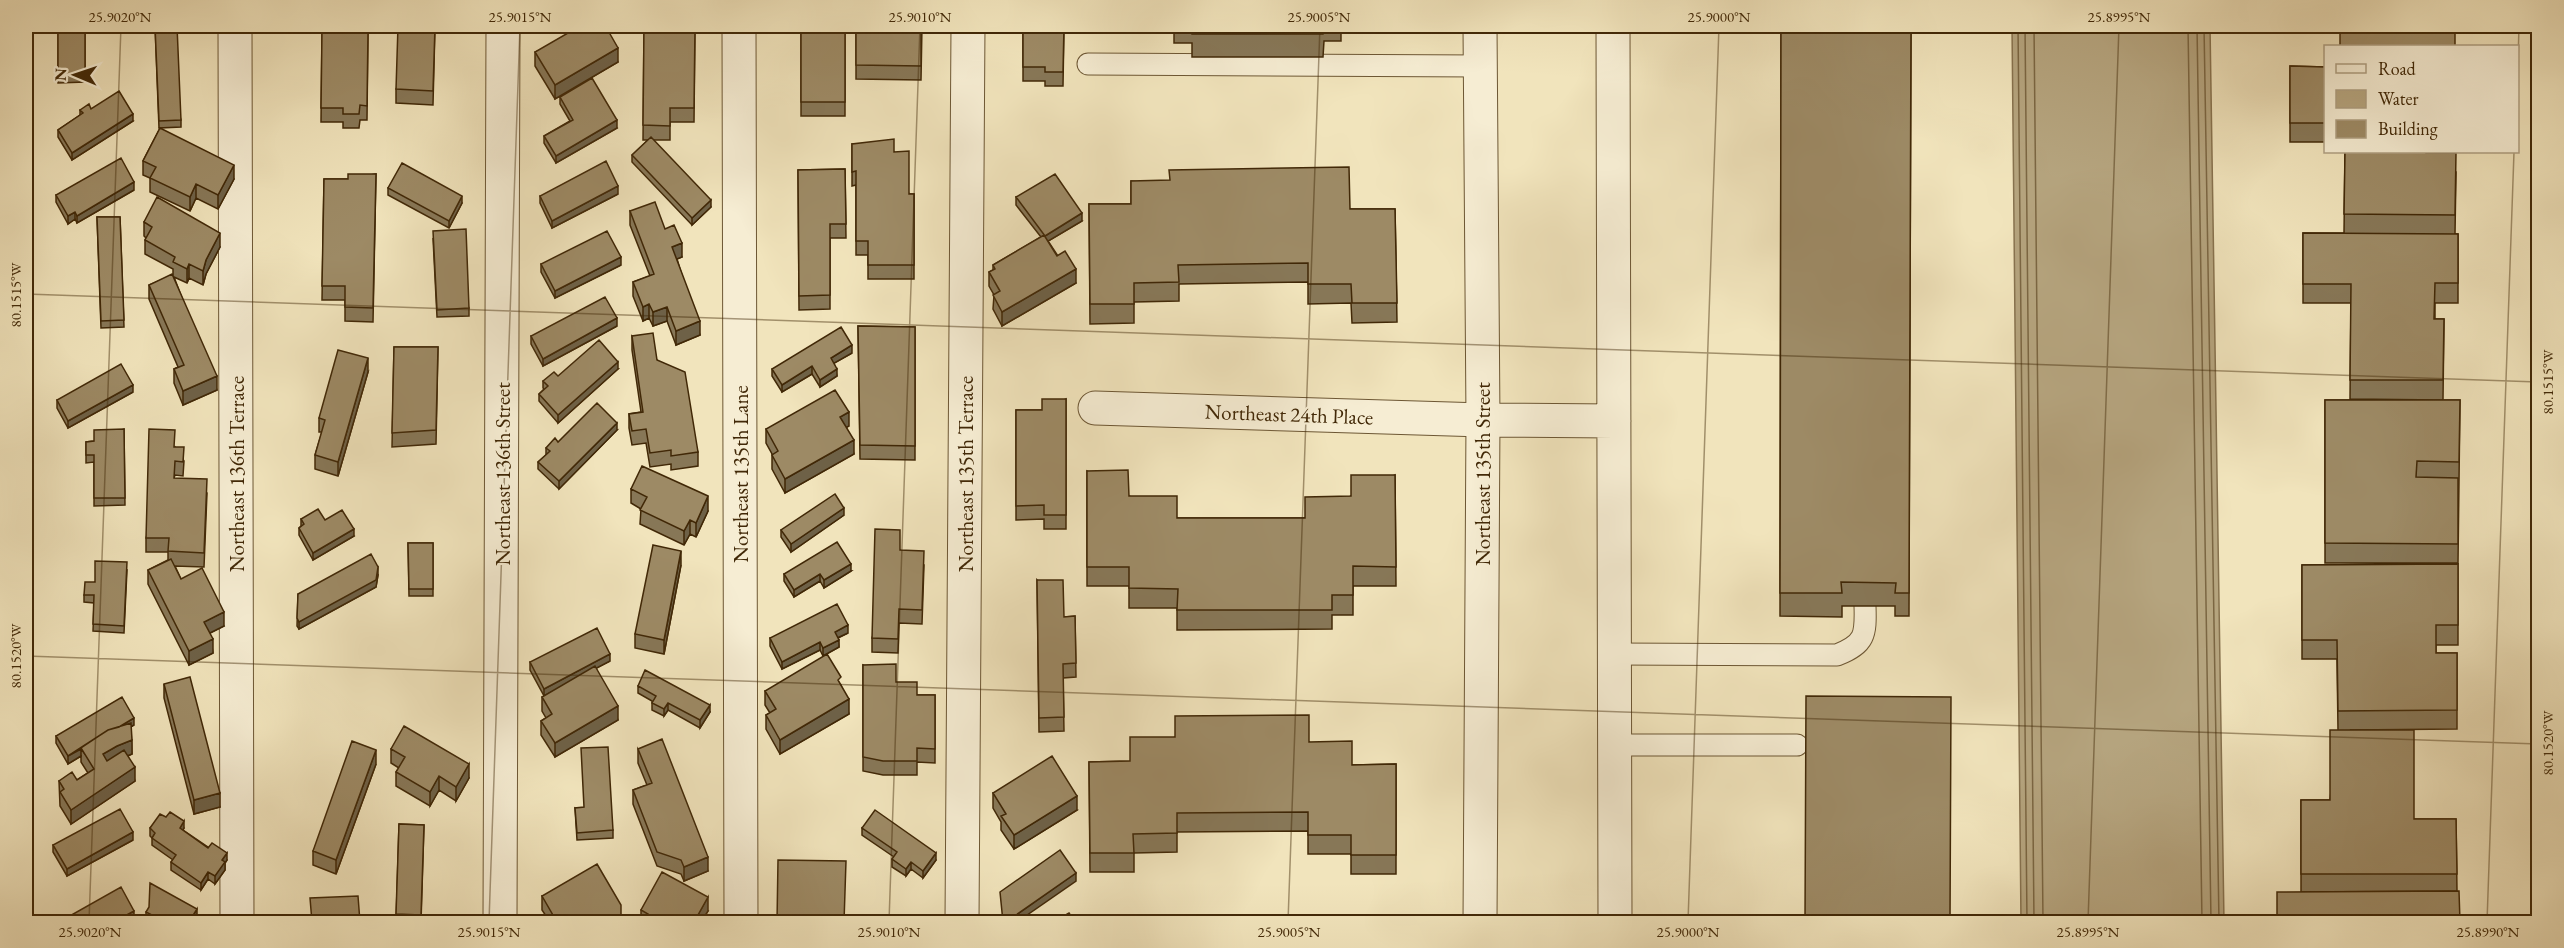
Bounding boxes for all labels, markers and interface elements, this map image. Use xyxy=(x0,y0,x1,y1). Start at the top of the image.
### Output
text: 25.9020°N xyxy=(89,7,152,26)
text: 25.9015°N xyxy=(489,7,552,26)
text: 25.9010°N xyxy=(889,7,952,26)
text: 25.9005°N xyxy=(1288,7,1351,26)
text: 25.9000°N xyxy=(1688,7,1751,26)
text: 25.8995°N xyxy=(2088,7,2151,26)
north arrow xyxy=(45,45,105,105)
legend xyxy=(2324,45,2519,153)
text: Road xyxy=(2378,57,2417,80)
text: N xyxy=(50,68,71,81)
text: Water xyxy=(2378,87,2419,110)
text: Building xyxy=(2378,117,2438,140)
text: 80.1515°W xyxy=(6,262,25,327)
text: 80.1515°W xyxy=(2538,349,2557,414)
street label: Northeast 136th Terrace xyxy=(223,376,250,572)
street label: Northeast 135th Terrace xyxy=(952,376,979,572)
street label: Northeast 136th Street xyxy=(489,382,516,566)
street label: Northeast 135th Street xyxy=(1469,382,1496,566)
street label: Northeast 135th Lane xyxy=(727,385,754,563)
street label: Northeast 24th Place xyxy=(1204,398,1374,430)
text: 80.1520°W xyxy=(6,623,25,688)
text: 80.1520°W xyxy=(2538,710,2557,775)
text: 25.9020°N xyxy=(59,922,122,941)
text: 25.9015°N xyxy=(458,922,521,941)
text: 25.9010°N xyxy=(858,922,921,941)
text: 25.9005°N xyxy=(1258,922,1321,941)
text: 25.9000°N xyxy=(1657,922,1720,941)
text: 25.8995°N xyxy=(2057,922,2120,941)
text: 25.8990°N xyxy=(2457,922,2520,941)

